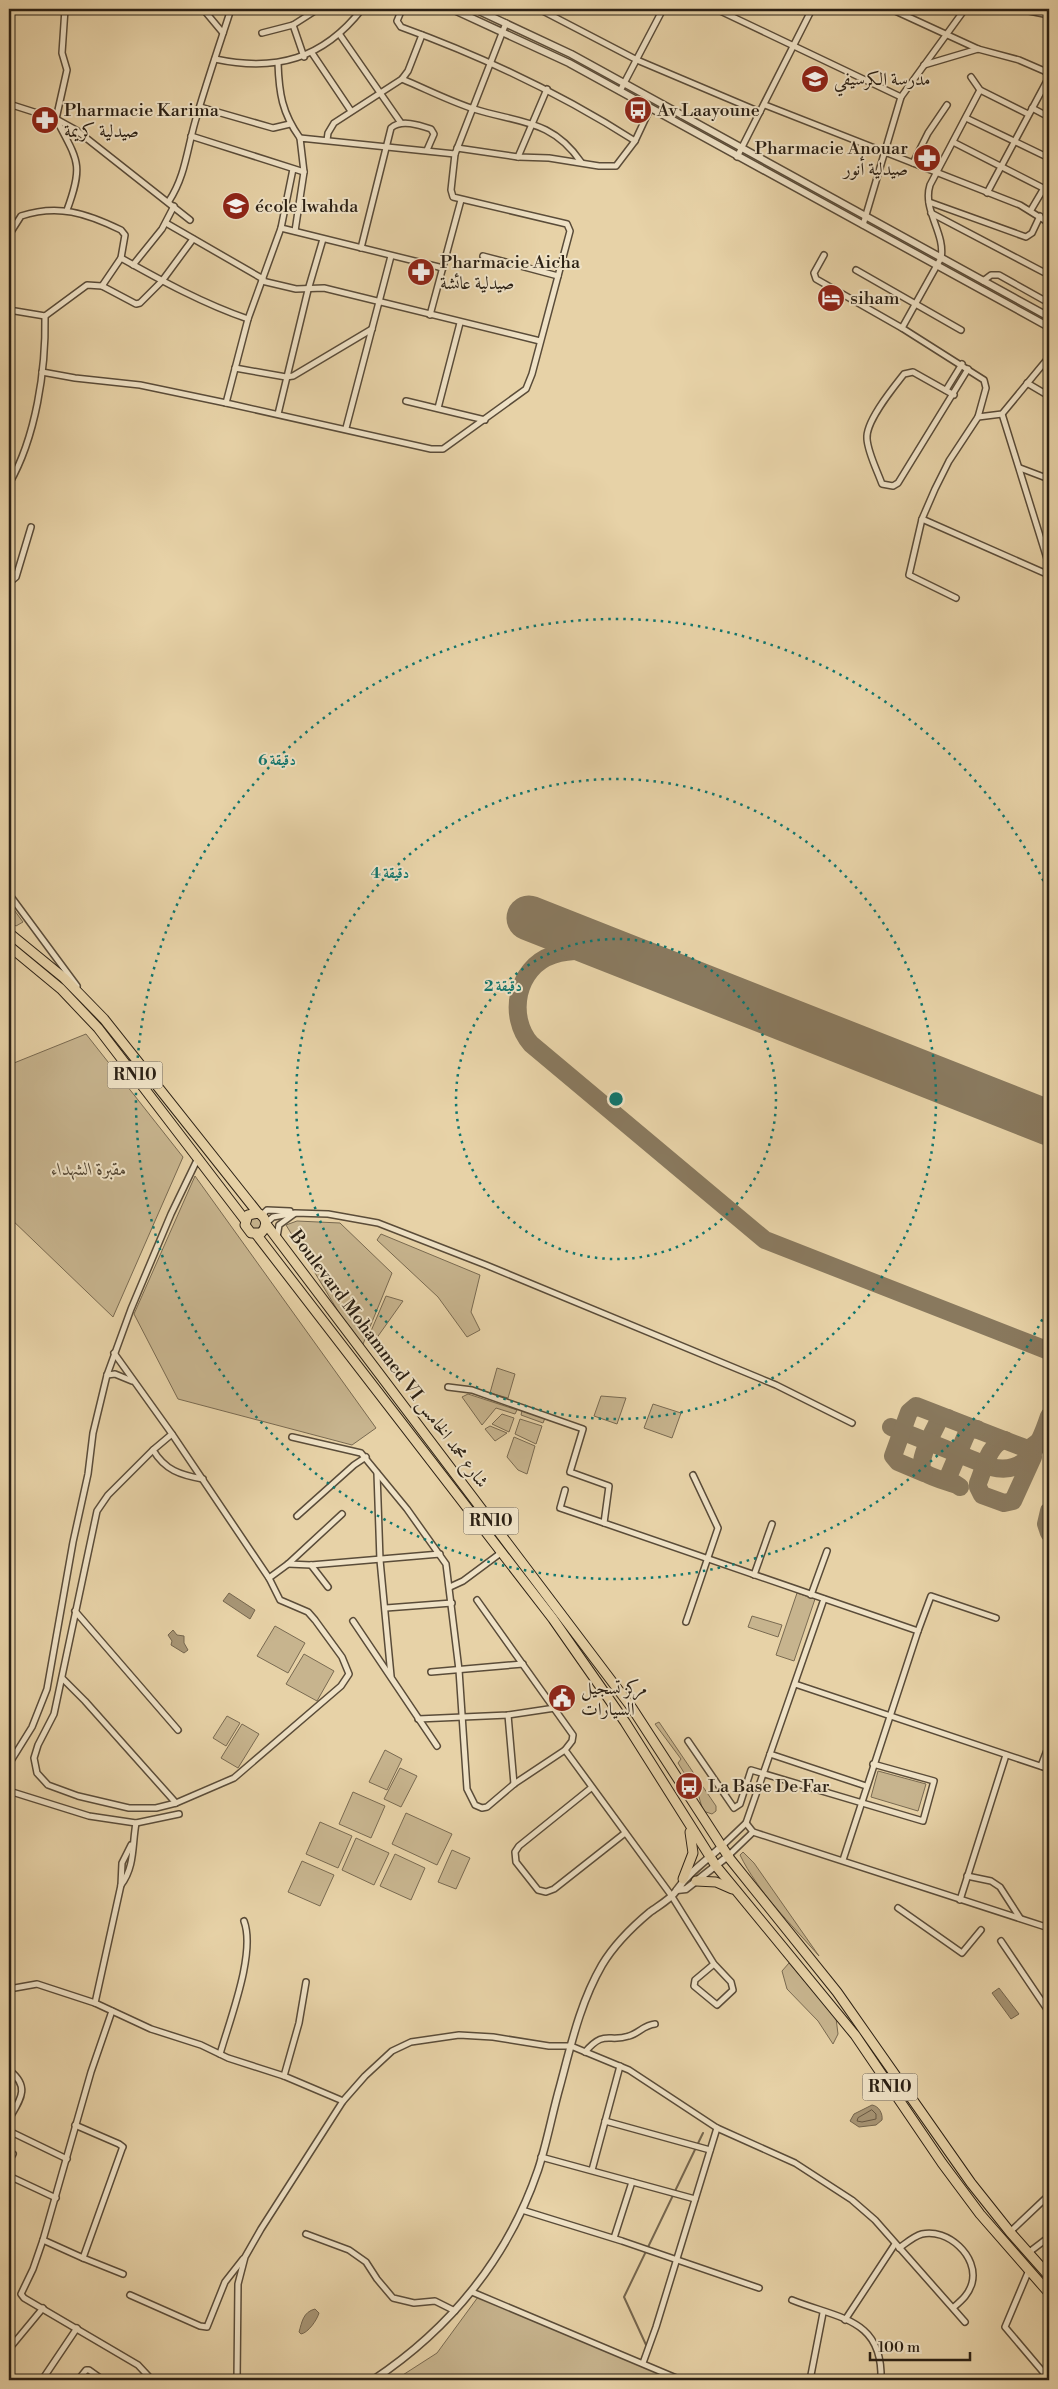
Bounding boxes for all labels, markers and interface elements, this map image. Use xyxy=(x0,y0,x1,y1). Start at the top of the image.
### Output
school or university icon: مدرسة الكرسيفي xyxy=(800,64,830,94)
place label: مدرسة الكرسيفي xyxy=(834,68,931,97)
bus stop icon: Av Laayoune xyxy=(623,95,653,125)
place label: Pharmacie Karima صيدلية كريمة xyxy=(64,99,220,143)
place label: Av Laayoune xyxy=(656,99,760,122)
pharmacy icon: Pharmacie Karima صيدلية كريمة xyxy=(30,105,60,135)
place label: Pharmacie Anouar صيدلية أنور xyxy=(755,137,908,181)
pharmacy icon: Pharmacie Anouar صيدلية أنور xyxy=(912,143,942,173)
school or university icon: école lwahda xyxy=(221,191,251,221)
place label: école lwahda xyxy=(255,195,359,218)
place label: Pharmacie Aicha صيدلية عائشة xyxy=(440,251,581,295)
pharmacy icon: Pharmacie Aicha صيدلية عائشة xyxy=(406,257,436,287)
hotel icon: siham xyxy=(816,283,846,313)
place label: siham xyxy=(850,287,900,310)
text: 6 دقيقة xyxy=(258,751,296,770)
text: 4 دقيقة xyxy=(371,864,409,883)
text: 2 دقيقة xyxy=(484,977,522,996)
road number: RN10 xyxy=(108,1062,162,1088)
centre of rings xyxy=(607,1090,625,1108)
park label: مقبرة الشهداء xyxy=(51,1158,127,1181)
street label: Boulevard Mohammed VI شارع محمد الخامس xyxy=(281,1225,494,1494)
road number: RN10 xyxy=(464,1508,518,1534)
place label: مركز تسجيل السيارات xyxy=(581,1677,647,1721)
public building icon: مركز تسجيل السيارات xyxy=(547,1683,577,1713)
bus stop icon: La Base De Far xyxy=(674,1771,704,1801)
place label: La Base De Far xyxy=(708,1775,830,1798)
road number: RN10 xyxy=(862,2074,918,2100)
scale bar xyxy=(870,2329,970,2361)
text: 100 m xyxy=(878,2338,920,2357)

